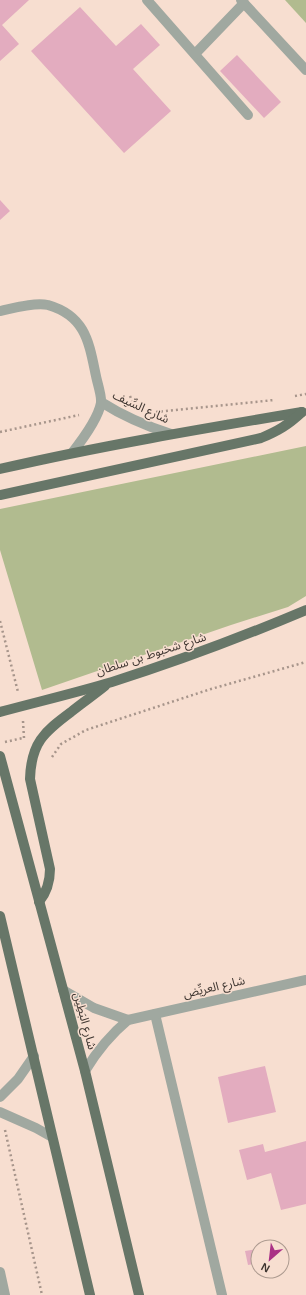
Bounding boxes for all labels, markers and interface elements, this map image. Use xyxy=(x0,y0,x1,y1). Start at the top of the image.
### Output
street label: شارع السِّيف xyxy=(110,388,171,428)
street label: شارع شخبوط بن سلطان xyxy=(94,630,208,680)
street label: شارع العريِّض xyxy=(182,973,247,1003)
street label: شارع البَطِين xyxy=(69,991,99,1052)
north arrow xyxy=(250,1239,290,1279)
text: N xyxy=(259,1261,272,1275)

